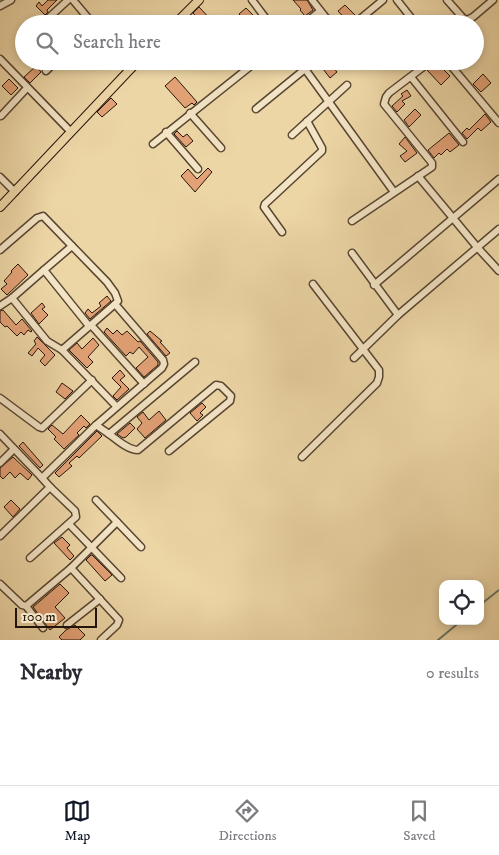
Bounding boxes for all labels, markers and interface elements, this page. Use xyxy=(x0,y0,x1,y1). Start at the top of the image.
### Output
search box xyxy=(15,15,484,70)
icon: search xyxy=(33,29,61,57)
text: Search here xyxy=(73,31,161,54)
map controls xyxy=(439,580,484,625)
button: locate xyxy=(439,580,484,625)
scale bar xyxy=(15,605,98,628)
text: 100 m xyxy=(22,608,56,626)
text: Nearby xyxy=(20,660,82,686)
text: 0 results xyxy=(426,663,479,683)
tab: Map xyxy=(63,797,91,845)
tab: Directions xyxy=(218,797,276,845)
tab: Saved xyxy=(403,797,436,845)

